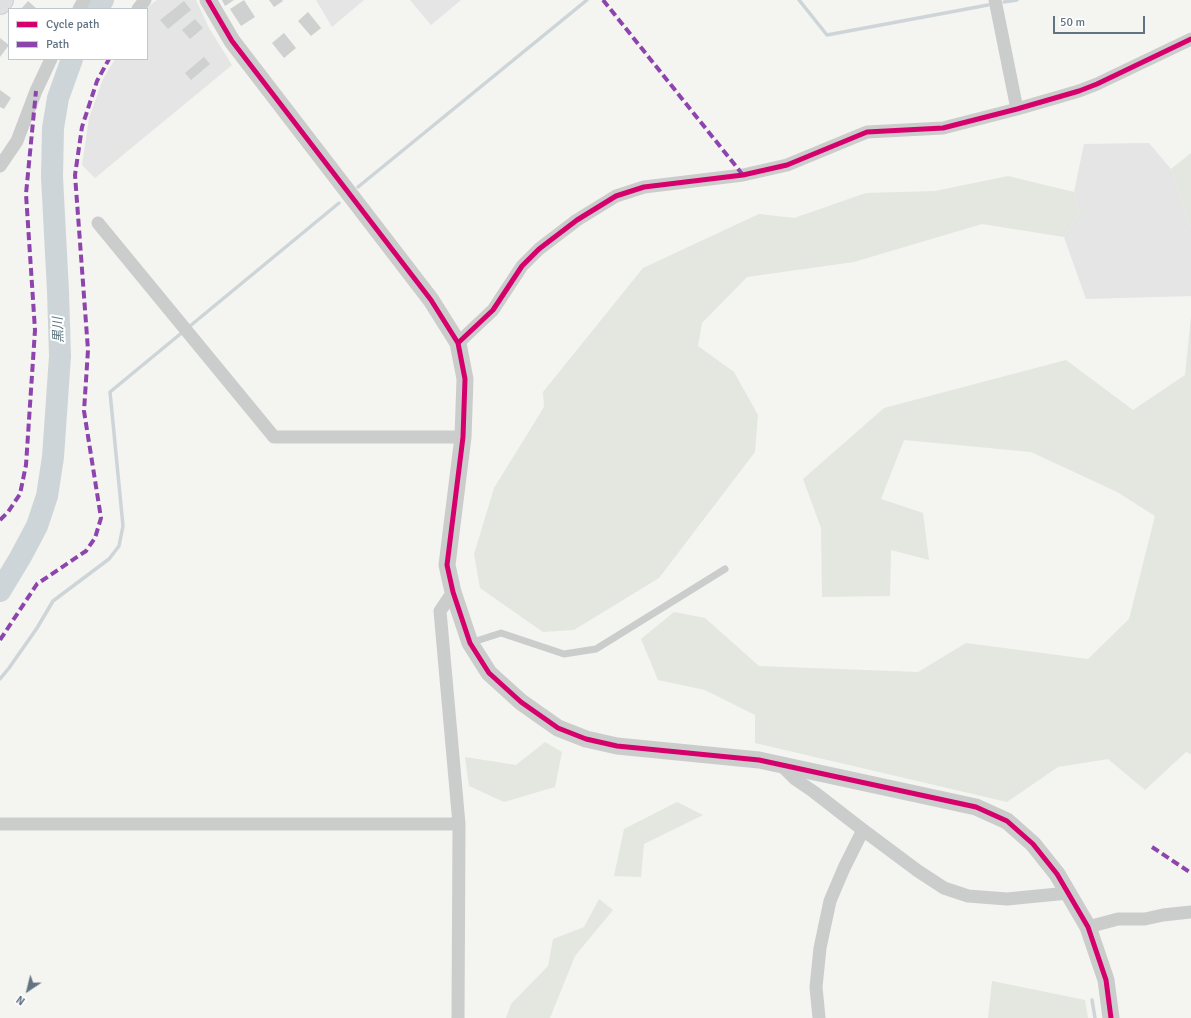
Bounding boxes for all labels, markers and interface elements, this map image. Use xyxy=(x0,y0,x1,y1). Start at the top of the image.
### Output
legend xyxy=(8,8,148,60)
scale bar xyxy=(1055,8,1147,34)
text: 50 m xyxy=(1060,15,1085,30)
text: Cycle path xyxy=(46,17,99,32)
text: Path xyxy=(46,37,69,52)
water label: 黒川 xyxy=(51,317,67,343)
north arrow xyxy=(8,970,48,1010)
text: N xyxy=(14,993,28,1008)

